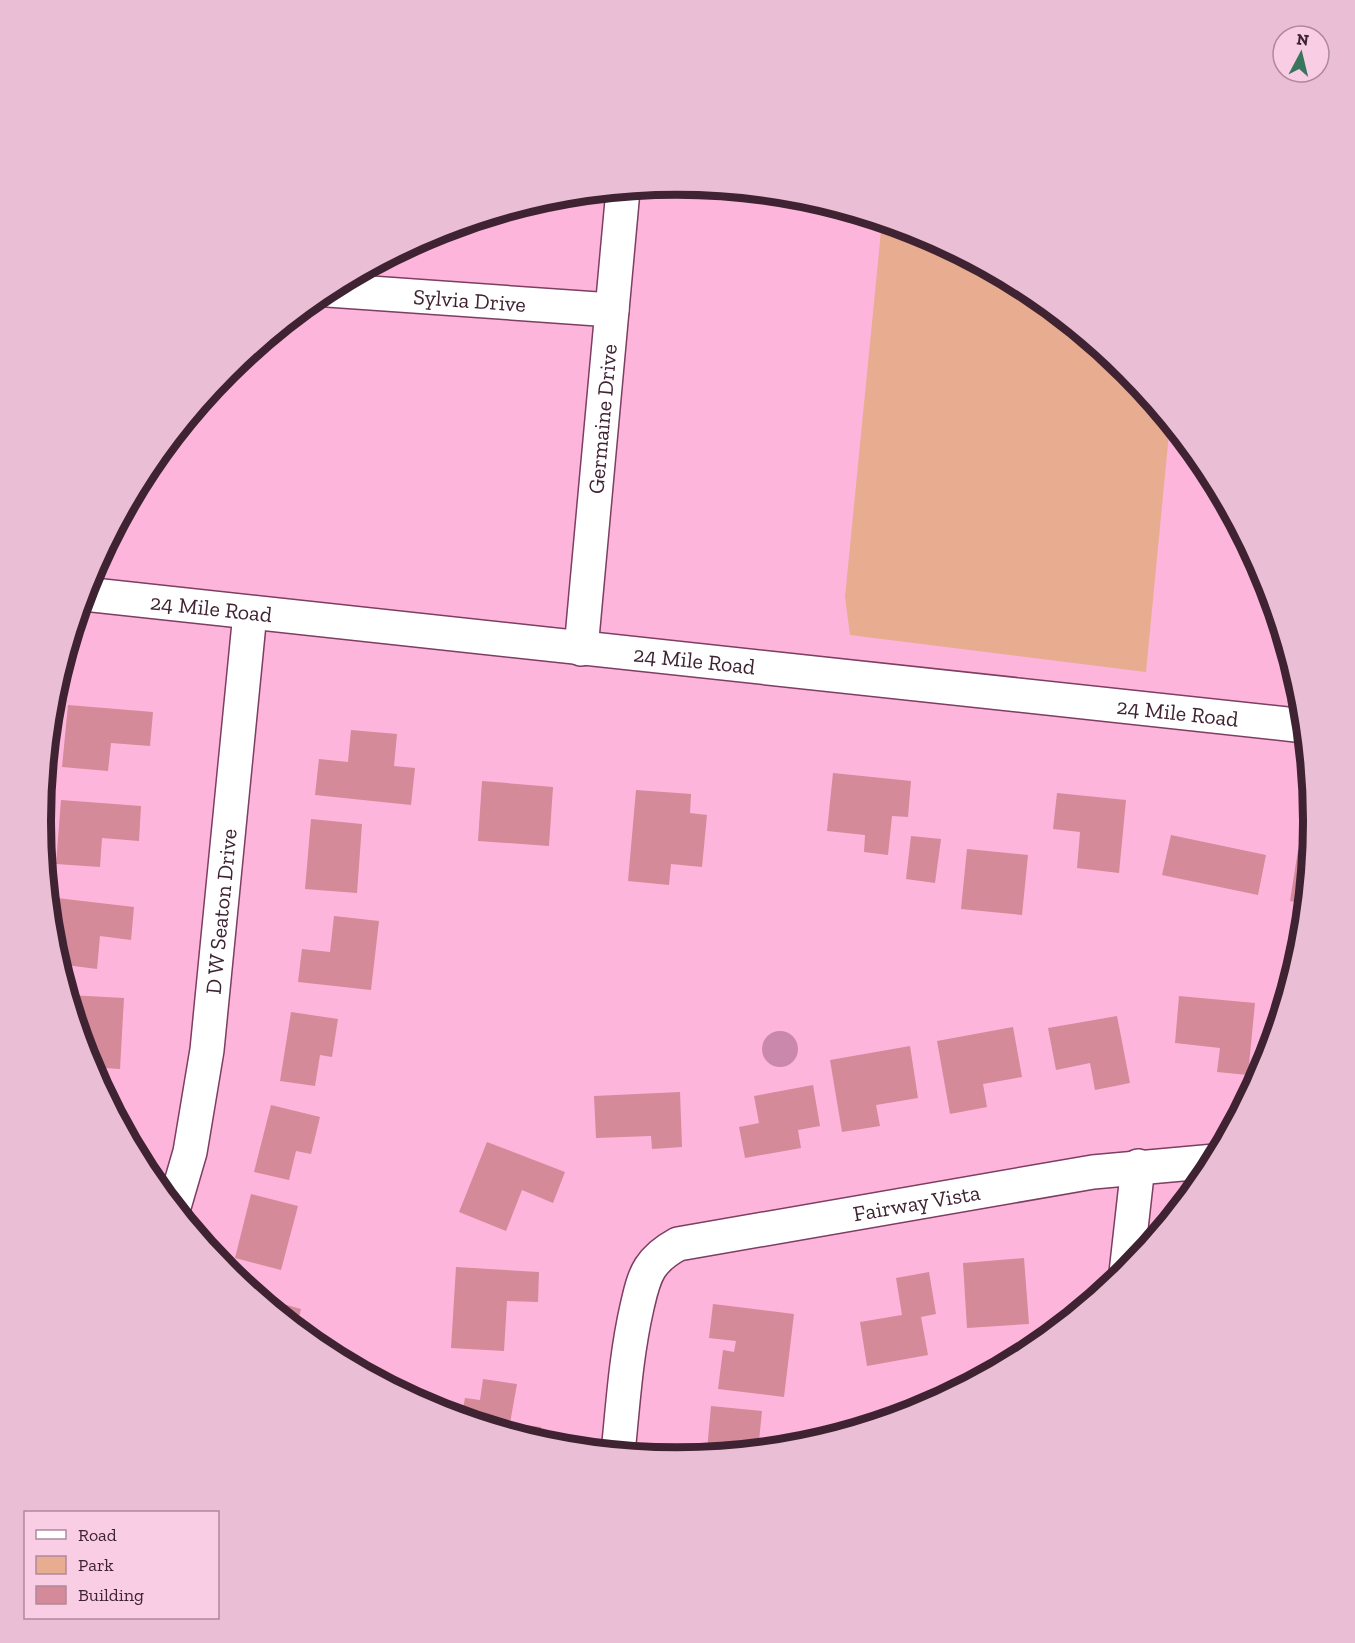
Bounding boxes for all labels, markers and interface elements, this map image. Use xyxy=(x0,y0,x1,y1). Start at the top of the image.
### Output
north arrow xyxy=(1271,24,1331,84)
text: N xyxy=(1296,29,1310,50)
street label: Sylvia Drive xyxy=(412,283,527,317)
street label: Germaine Drive xyxy=(582,343,622,495)
street label: 24 Mile Road xyxy=(149,588,274,628)
street label: 24 Mile Road xyxy=(632,640,757,680)
street label: 24 Mile Road xyxy=(1115,692,1240,732)
street label: D W Seaton Drive xyxy=(199,827,242,995)
street label: Fairway Vista xyxy=(851,1178,983,1227)
legend xyxy=(24,1511,219,1619)
text: Road xyxy=(78,1524,117,1546)
text: Park xyxy=(78,1554,114,1576)
text: Building xyxy=(78,1584,144,1606)

